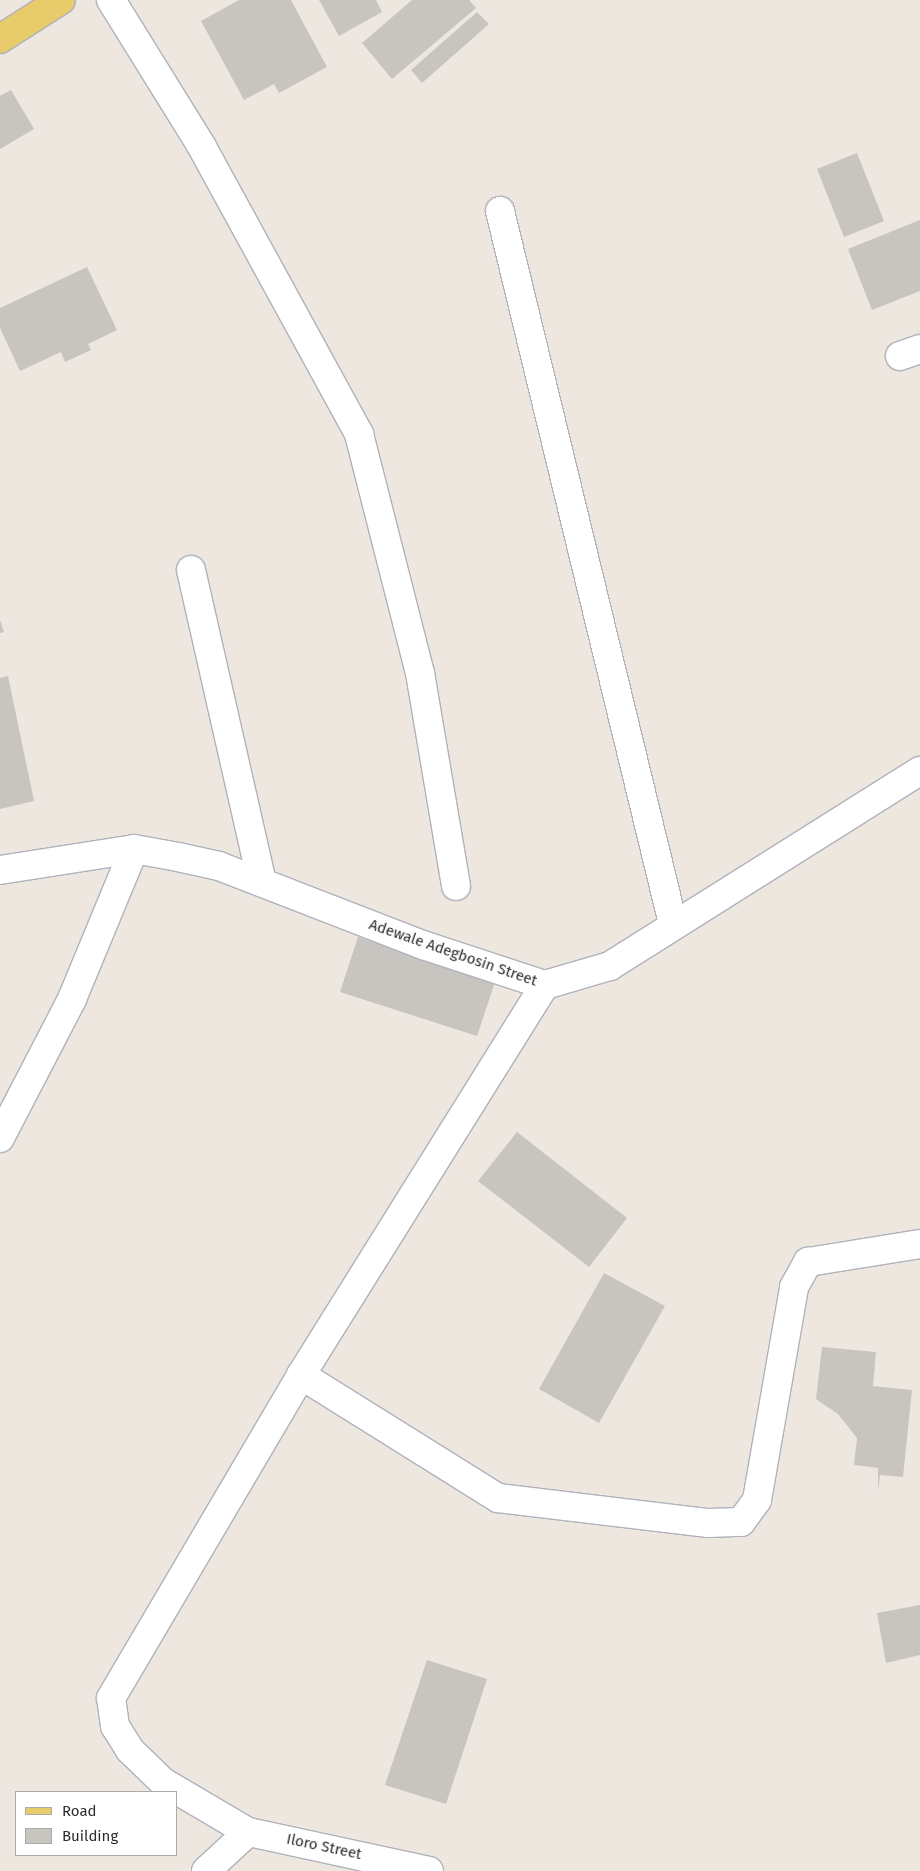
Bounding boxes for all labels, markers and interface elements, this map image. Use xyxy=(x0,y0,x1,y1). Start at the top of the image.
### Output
street label: Adewale Adegbosin Street xyxy=(367,916,539,990)
legend xyxy=(15,1791,178,1856)
text: Road xyxy=(62,1802,97,1820)
text: Building xyxy=(62,1827,118,1845)
street label: Iloro Street xyxy=(285,1830,363,1864)

